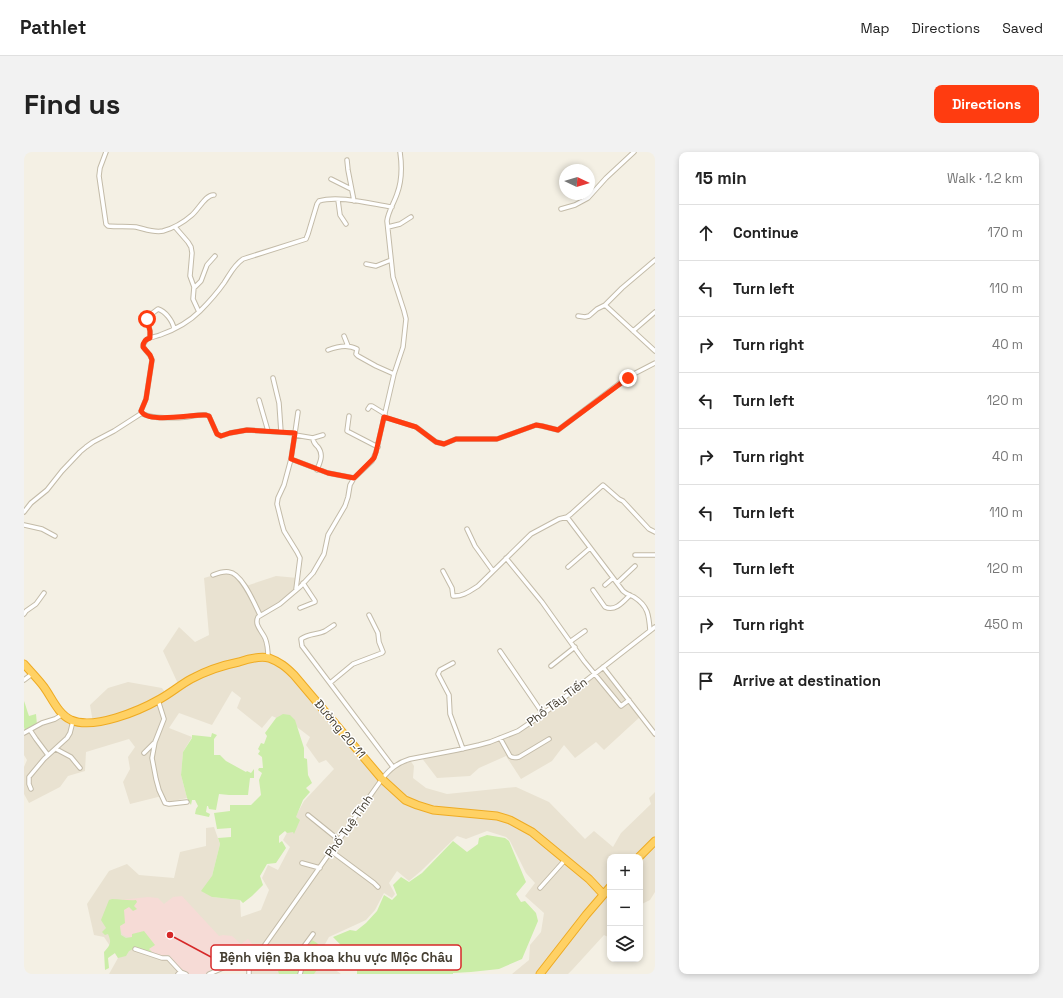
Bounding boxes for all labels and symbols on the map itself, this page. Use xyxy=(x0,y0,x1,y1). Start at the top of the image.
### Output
north arrow xyxy=(559,164,595,200)
route start xyxy=(138,310,156,328)
route end xyxy=(619,369,637,387)
street label: Phố Tây Tiến xyxy=(523,674,591,730)
street label: Đường 20-11 xyxy=(311,696,369,762)
street label: Phố Tuệ Tĩnh xyxy=(321,791,377,861)
callout: Bệnh viện Đa khoa khu vực Mộc Châu xyxy=(211,945,461,970)
text: Bệnh viện Đa khoa khu vực Mộc Châu xyxy=(219,949,453,966)

